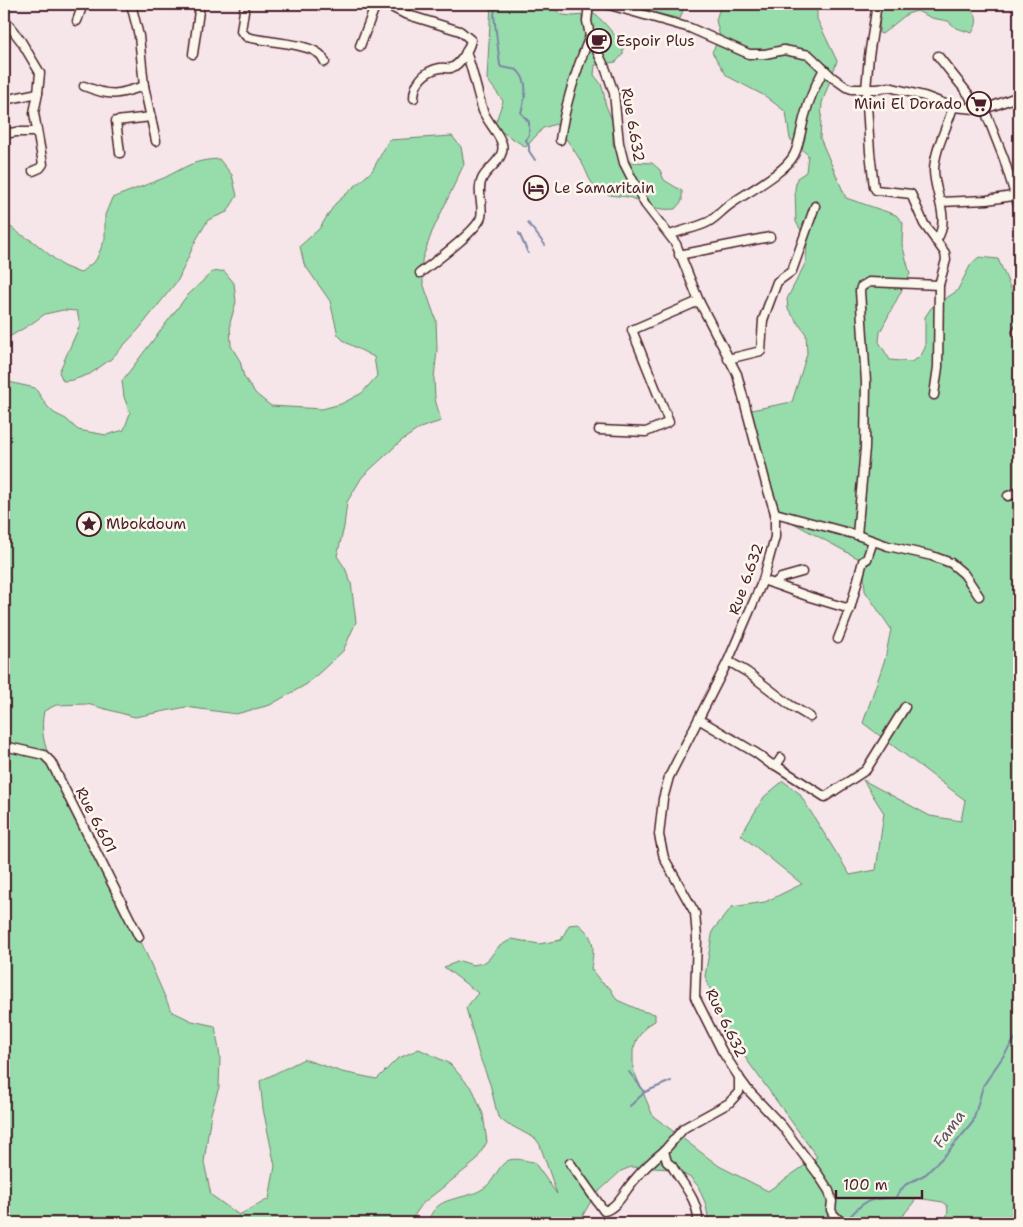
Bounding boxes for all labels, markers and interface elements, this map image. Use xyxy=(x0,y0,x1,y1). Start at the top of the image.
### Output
cafe icon: Espoir Plus xyxy=(586,28,612,54)
place label: Espoir Plus xyxy=(616,31,695,51)
street label: Rue 6.632 xyxy=(617,86,649,164)
supermarket icon: Mini El Dorado xyxy=(966,91,992,117)
place label: Mini El Dorado xyxy=(854,94,962,114)
hotel icon: Le Samaritain xyxy=(523,175,549,201)
place label: Le Samaritain xyxy=(554,178,654,198)
place icon: Mbokdoum xyxy=(76,511,102,537)
place label: Mbokdoum xyxy=(106,514,186,534)
street label: Rue 6.632 xyxy=(724,540,768,618)
street label: Rue 6.601 xyxy=(71,784,121,856)
street label: Rue 6.632 xyxy=(701,985,751,1061)
water label: Fama xyxy=(928,1106,970,1152)
scale bar xyxy=(836,1167,922,1199)
text: 100 m xyxy=(843,1175,888,1195)

